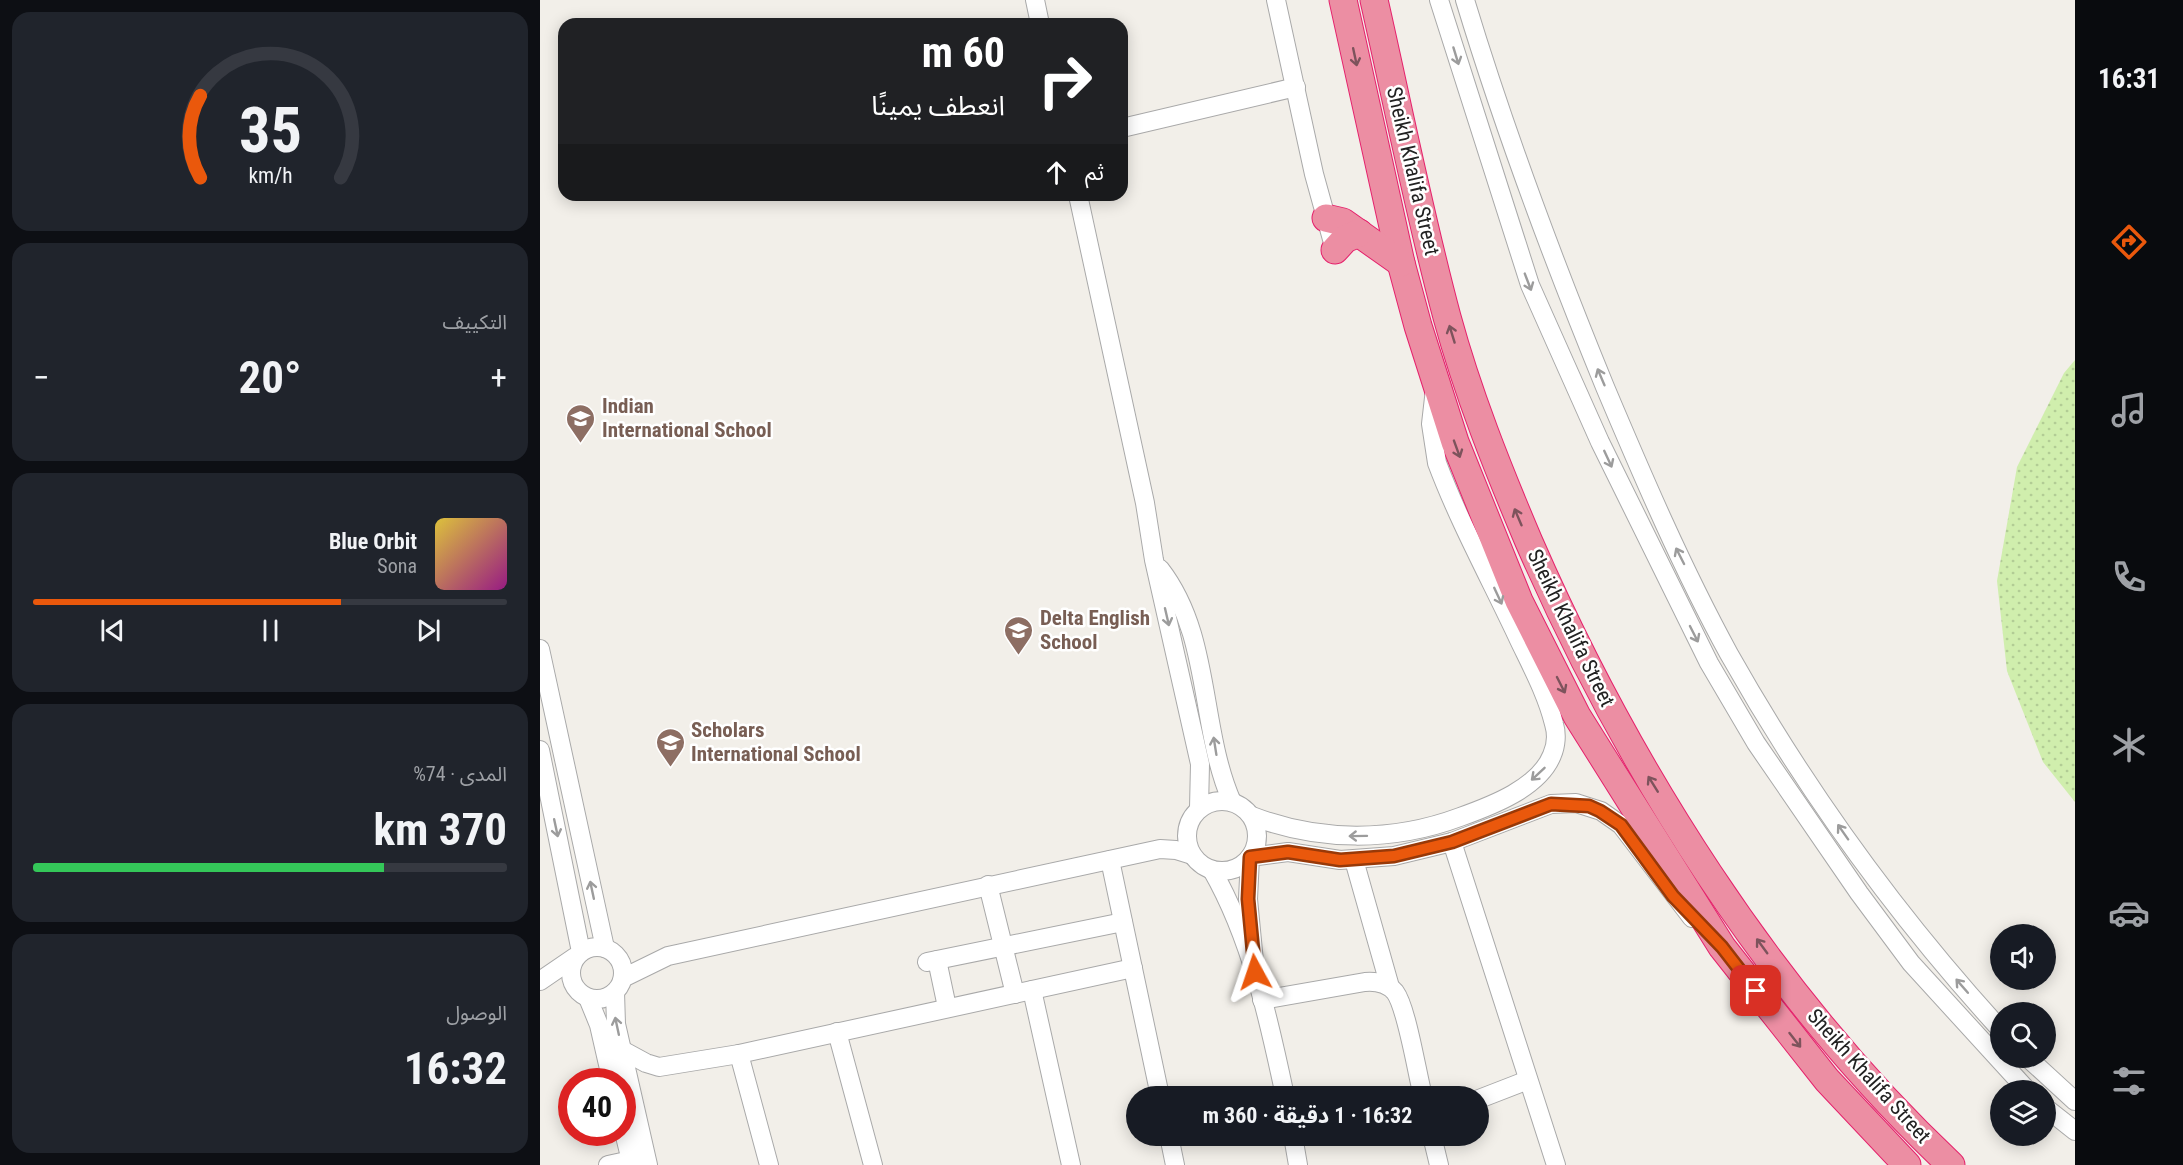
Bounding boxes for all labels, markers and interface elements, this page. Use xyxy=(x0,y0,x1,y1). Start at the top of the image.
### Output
text: 60 m xyxy=(922,28,1005,77)
icon: right xyxy=(1026,42,1104,120)
one-way arrow xyxy=(1451,46,1462,65)
one-way arrow xyxy=(1350,47,1361,66)
text: 16:31 xyxy=(2098,63,2160,95)
street label: Sheikh Khalifa Street xyxy=(1382,84,1444,258)
text: انعطف يمينًا xyxy=(871,90,1005,122)
text: 35 xyxy=(238,94,302,167)
icon: ahead xyxy=(1040,156,1073,189)
text: ثم xyxy=(1085,160,1104,185)
text: km/h xyxy=(248,164,292,189)
icon: directions xyxy=(2108,221,2150,263)
one-way arrow xyxy=(1523,272,1534,290)
text: التكييف xyxy=(443,310,507,334)
one-way arrow xyxy=(1446,324,1457,343)
text: 20° xyxy=(239,351,302,404)
text: − xyxy=(33,358,50,397)
text: + xyxy=(491,358,507,397)
one-way arrow xyxy=(1595,369,1606,387)
icon: music xyxy=(2108,389,2150,431)
place label: Indian International School xyxy=(602,394,772,442)
school or university icon: Indian International School xyxy=(565,402,597,444)
one-way arrow xyxy=(1453,439,1464,458)
one-way arrow xyxy=(1603,450,1615,468)
one-way arrow xyxy=(1512,508,1523,526)
text: Blue Orbit xyxy=(329,529,417,554)
street label: Sheikh Khalifa Street xyxy=(1522,545,1620,711)
one-way arrow xyxy=(1674,548,1686,565)
text: Sona xyxy=(377,554,417,578)
icon: phone xyxy=(2108,556,2150,598)
one-way arrow xyxy=(1493,587,1505,605)
place label: Delta English School xyxy=(1040,606,1150,654)
one-way arrow xyxy=(1161,607,1173,626)
icon: previous xyxy=(96,614,129,647)
icon: pause xyxy=(254,614,287,647)
icon: next xyxy=(412,614,445,647)
school or university icon: Delta English School xyxy=(1003,614,1035,656)
one-way arrow xyxy=(1689,625,1700,643)
one-way arrow xyxy=(1555,676,1567,694)
place label: Scholars International School xyxy=(691,718,861,766)
icon: climate xyxy=(2108,724,2150,766)
school or university icon: Scholars International School xyxy=(654,726,686,768)
one-way arrow xyxy=(1209,736,1220,756)
text: المدى · 74% xyxy=(413,762,507,786)
one-way arrow xyxy=(1531,767,1546,781)
one-way arrow xyxy=(1647,776,1659,793)
text: 370 km xyxy=(374,803,507,856)
one-way arrow xyxy=(551,818,562,837)
one-way arrow xyxy=(1837,824,1849,841)
one-way arrow xyxy=(1348,830,1368,842)
one-way arrow xyxy=(586,881,597,901)
icon: car xyxy=(2108,892,2150,934)
map controls xyxy=(1990,924,2056,1146)
button: sound xyxy=(1990,924,2056,990)
one-way arrow xyxy=(1756,939,1768,955)
position arrow xyxy=(1223,940,1287,1004)
pin xyxy=(1730,965,1781,1016)
icon: arrive xyxy=(1739,974,1772,1007)
one-way arrow xyxy=(1955,979,1969,994)
text: الوصول xyxy=(446,1001,507,1025)
button: search xyxy=(1990,1002,2056,1068)
street label: Sheikh Khalifa Street xyxy=(1802,1004,1936,1148)
one-way arrow xyxy=(610,1017,622,1036)
one-way arrow xyxy=(1788,1032,1801,1048)
text: 16:32 xyxy=(404,1042,507,1095)
icon: filters xyxy=(2108,1060,2150,1102)
speed limit sign: 40 xyxy=(558,1068,636,1146)
button: layers xyxy=(1990,1080,2056,1146)
text: 16:32 · 1 دقيقة · 360 m xyxy=(1203,1103,1412,1128)

